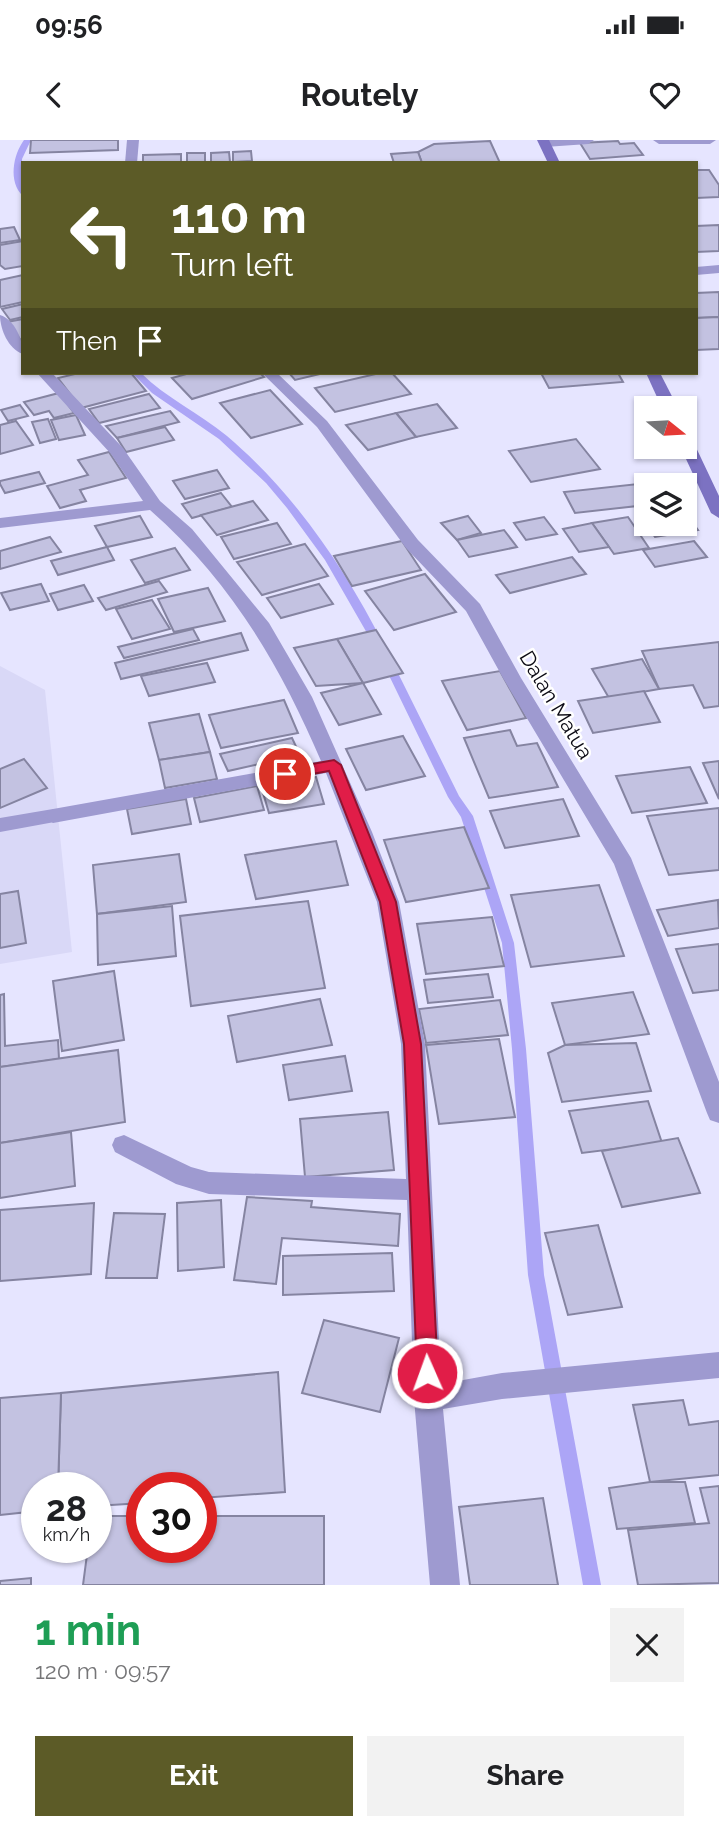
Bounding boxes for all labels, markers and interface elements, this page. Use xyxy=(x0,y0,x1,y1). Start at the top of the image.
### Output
text: 09:56 xyxy=(35,10,103,40)
icon: back xyxy=(35,76,73,114)
text: Routely xyxy=(301,76,418,113)
icon: heart xyxy=(646,76,684,114)
text: 110 m xyxy=(171,187,307,244)
icon: left xyxy=(56,189,147,280)
text: Turn left xyxy=(171,246,293,283)
icon: arrive xyxy=(131,322,169,360)
text: Then xyxy=(56,326,117,356)
north arrow xyxy=(634,396,696,458)
map controls xyxy=(634,396,697,536)
button: layers xyxy=(634,473,697,536)
street label: Dalan Matua xyxy=(514,646,599,763)
pin xyxy=(255,744,315,804)
icon: arrive xyxy=(266,755,304,793)
position arrow xyxy=(390,1336,464,1410)
speed limit sign: 30 xyxy=(126,1472,217,1563)
text: 28 xyxy=(46,1488,87,1529)
text: km/h xyxy=(43,1524,90,1545)
text: 1 min xyxy=(35,1606,141,1655)
button: close xyxy=(610,1608,684,1682)
text: 120 m · 09:57 xyxy=(35,1657,171,1684)
button: Exit xyxy=(35,1736,353,1816)
button: Share xyxy=(367,1736,684,1816)

